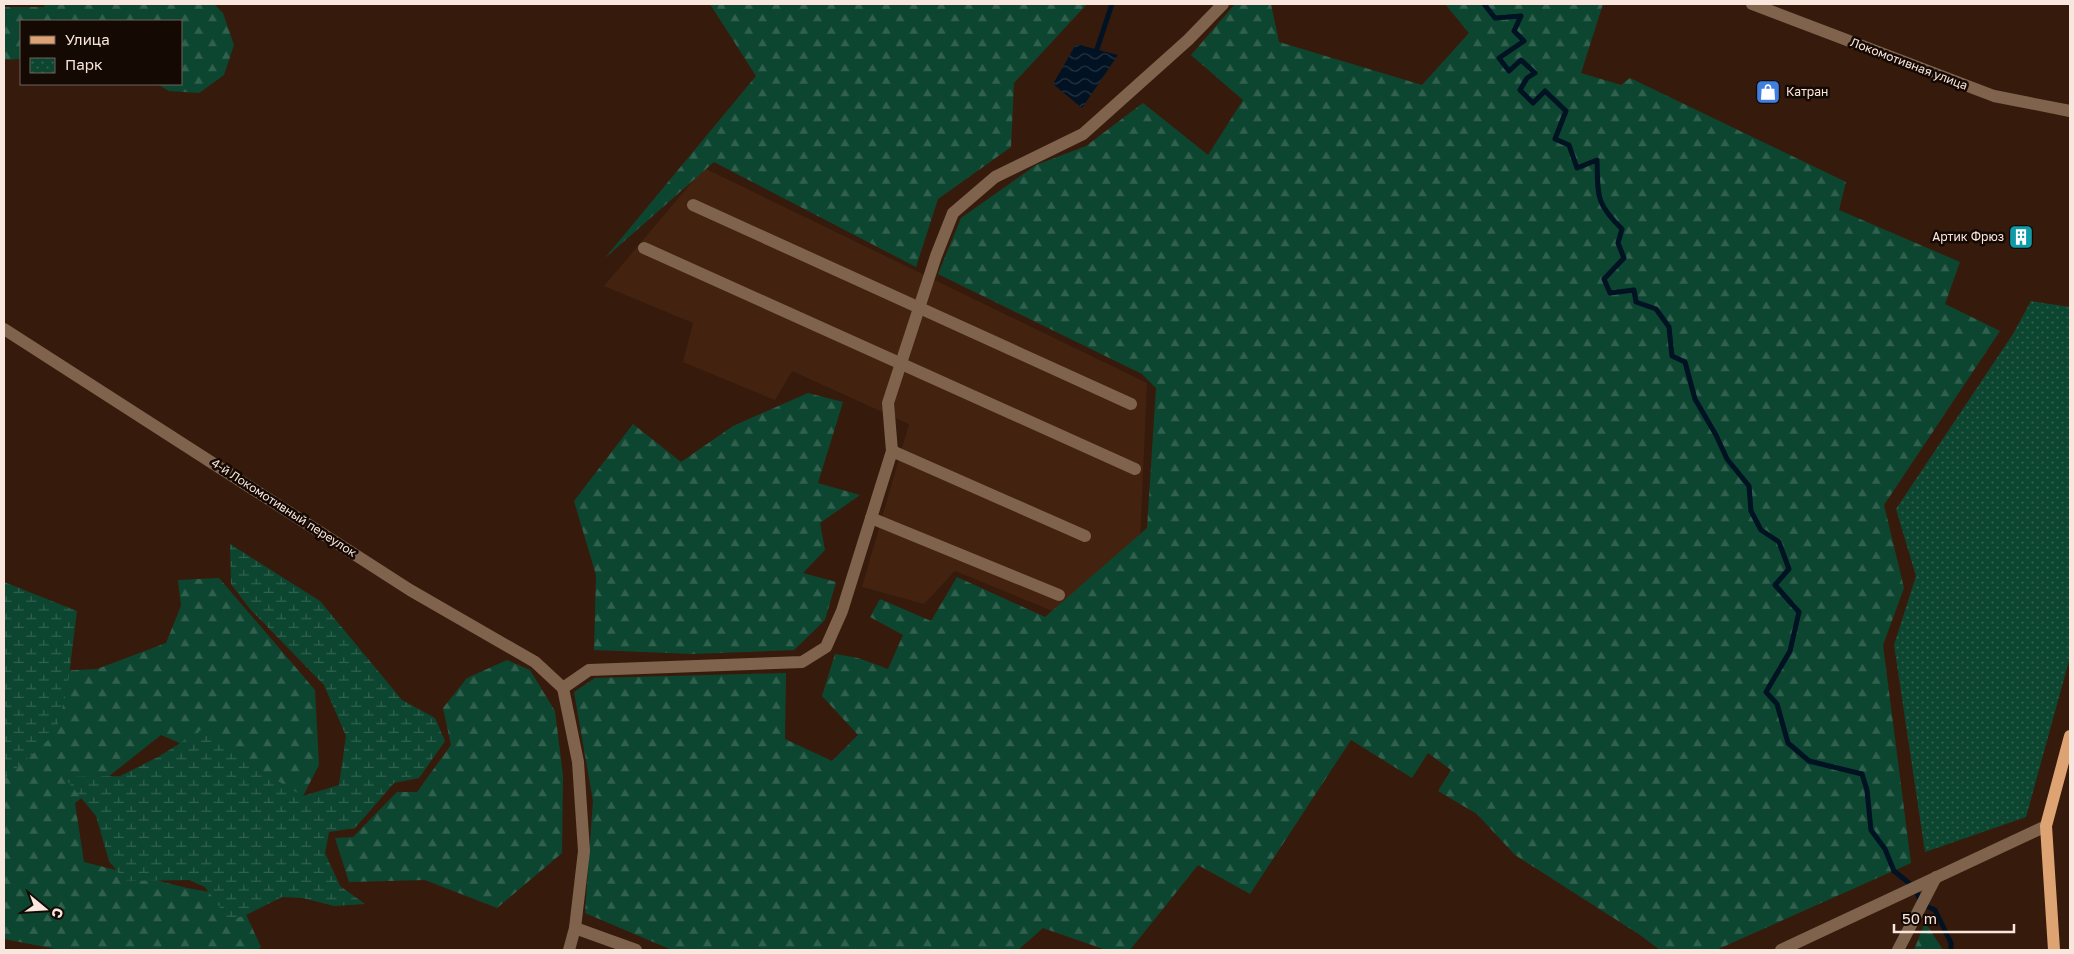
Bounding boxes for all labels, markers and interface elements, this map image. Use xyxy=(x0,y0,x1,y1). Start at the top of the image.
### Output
legend xyxy=(20,20,182,85)
text: Улица xyxy=(65,30,110,48)
street label: Локомотивная улица xyxy=(1848,34,1970,93)
text: Парк xyxy=(65,55,103,73)
shop icon: Катран xyxy=(1755,79,1781,105)
place label: Катран xyxy=(1786,84,1828,99)
building icon: Артик Фрюз xyxy=(2008,224,2034,250)
place label: Артик Фрюз xyxy=(1932,229,2004,244)
street label: 4-й Локомотивный переулок xyxy=(209,455,360,560)
north arrow xyxy=(20,884,70,934)
scale bar xyxy=(1894,902,2014,934)
text: С xyxy=(48,906,67,921)
text: 50 m xyxy=(1902,909,1937,927)

